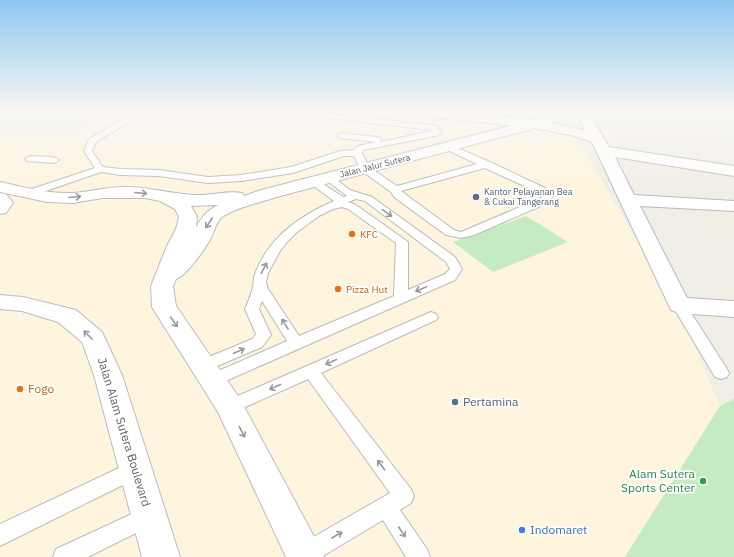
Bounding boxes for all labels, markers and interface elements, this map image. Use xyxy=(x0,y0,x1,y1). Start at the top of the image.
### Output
street label: Jalan Jalur Sutera xyxy=(338,151,412,180)
place label: Kantor Pelayanan Bea & Cukai Tangerang xyxy=(484,186,573,207)
one-way arrow xyxy=(134,189,147,197)
marker: Kantor Pelayanan Bea & Cukai Tangerang xyxy=(471,192,481,202)
one-way arrow xyxy=(68,193,81,200)
one-way arrow xyxy=(382,209,393,217)
one-way arrow xyxy=(205,217,213,228)
place label: KFC xyxy=(360,228,378,241)
marker: KFC xyxy=(347,229,357,239)
one-way arrow xyxy=(260,262,268,274)
place label: Pizza Hut xyxy=(346,283,388,296)
marker: Pizza Hut xyxy=(333,284,343,294)
one-way arrow xyxy=(416,286,428,293)
one-way arrow xyxy=(170,316,178,327)
one-way arrow xyxy=(280,318,288,330)
one-way arrow xyxy=(84,330,93,340)
one-way arrow xyxy=(233,347,245,354)
street label: Jalan Alam Sutera Boulevard xyxy=(95,355,154,508)
one-way arrow xyxy=(326,359,338,366)
place label: Fogo xyxy=(28,381,54,396)
marker: Fogo xyxy=(15,384,25,394)
one-way arrow xyxy=(269,384,281,391)
place label: Pertamina xyxy=(463,394,519,409)
marker: Pertamina xyxy=(450,397,460,407)
one-way arrow xyxy=(239,426,246,438)
one-way arrow xyxy=(376,459,385,470)
place label: Alam Sutera Sports Center xyxy=(621,466,696,495)
marker: Alam Sutera Sports Center xyxy=(698,476,708,486)
place label: Indomaret xyxy=(530,522,587,537)
marker: Indomaret xyxy=(517,525,527,535)
one-way arrow xyxy=(398,526,406,537)
one-way arrow xyxy=(331,531,343,539)

